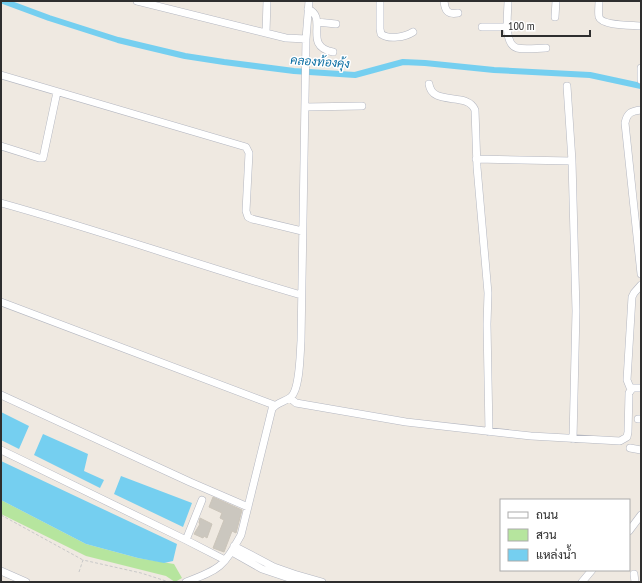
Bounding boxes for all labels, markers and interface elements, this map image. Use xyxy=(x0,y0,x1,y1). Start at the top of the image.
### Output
scale bar xyxy=(502,12,590,38)
text: 100 m xyxy=(508,18,535,33)
water label: คลองท้องคุ้ง xyxy=(290,52,351,73)
legend xyxy=(500,499,630,571)
text: ถนน xyxy=(536,507,559,522)
text: สวน xyxy=(536,527,557,542)
text: แหล่งน้ำ xyxy=(536,544,576,562)

